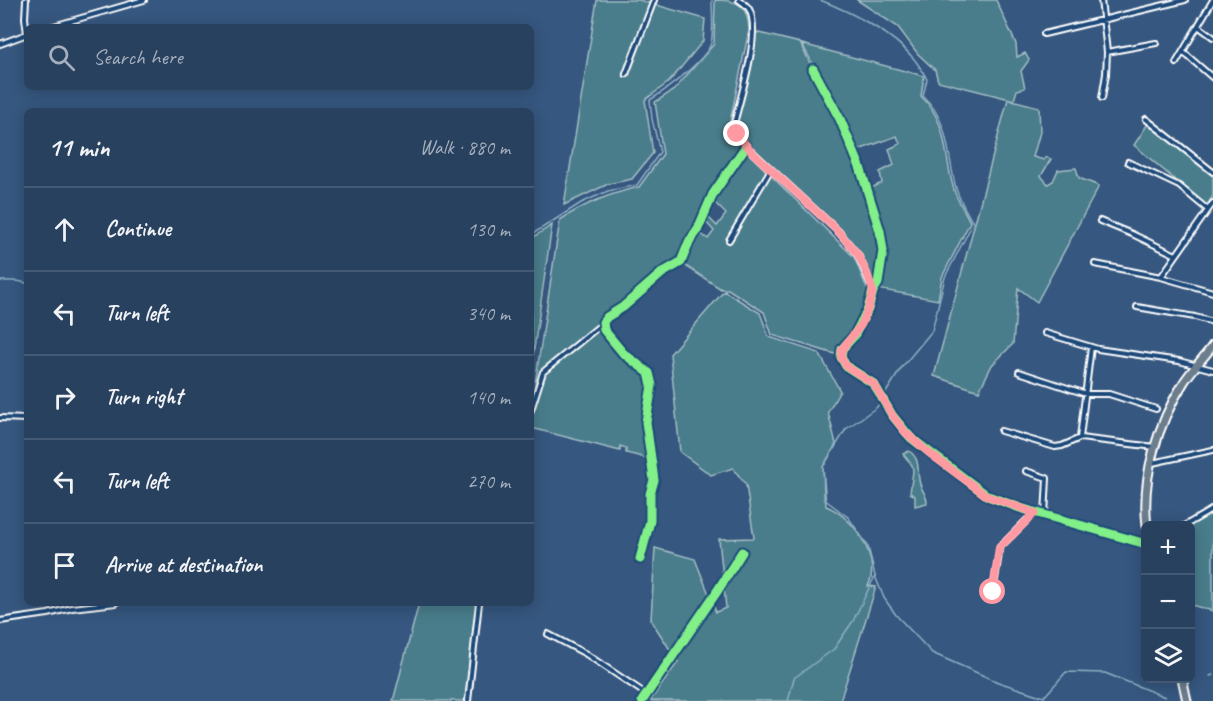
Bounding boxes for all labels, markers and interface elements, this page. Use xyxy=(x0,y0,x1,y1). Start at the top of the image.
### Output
search box xyxy=(24,24,534,90)
icon: search xyxy=(45,41,78,74)
text: Search here xyxy=(93,43,183,71)
route end xyxy=(723,120,749,146)
text: 11 min xyxy=(48,131,110,164)
text: Walk · 880 m xyxy=(420,135,510,160)
icon: ahead xyxy=(48,213,81,246)
text: Continue xyxy=(105,215,171,243)
text: 130 m xyxy=(467,217,510,242)
icon: left xyxy=(48,297,81,330)
text: Turn left xyxy=(105,299,169,327)
text: 340 m xyxy=(467,301,510,326)
icon: right xyxy=(48,381,81,414)
text: Turn right xyxy=(105,383,182,411)
text: 140 m xyxy=(467,385,510,410)
icon: left xyxy=(48,465,81,498)
text: Turn left xyxy=(105,467,169,495)
text: 270 m xyxy=(467,469,510,494)
map controls xyxy=(1141,521,1195,683)
button: + xyxy=(1141,521,1195,575)
icon: arrive xyxy=(48,549,81,582)
text: Arrive at destination xyxy=(105,551,262,579)
button: − xyxy=(1141,575,1195,629)
route start xyxy=(979,578,1005,604)
button: layers xyxy=(1141,629,1195,683)

